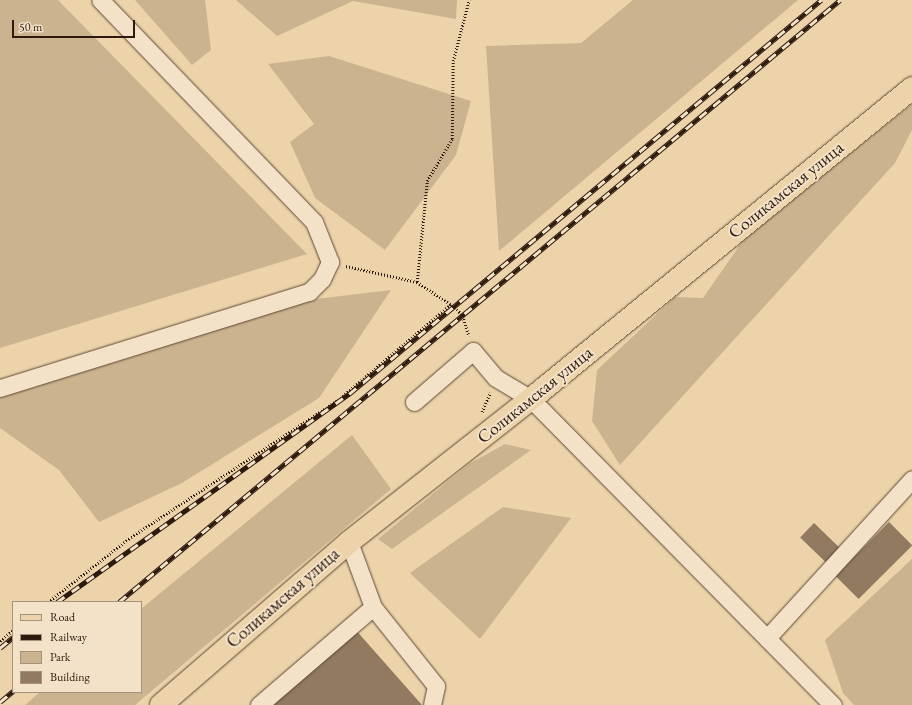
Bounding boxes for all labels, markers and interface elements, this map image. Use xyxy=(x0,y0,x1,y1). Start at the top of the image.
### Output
scale bar xyxy=(14,12,137,38)
text: 50 m xyxy=(19,19,42,35)
street label: Соликамская улица xyxy=(724,137,848,243)
street label: Соликамская улица xyxy=(473,342,597,448)
street label: Соликамская улица xyxy=(222,543,344,653)
legend xyxy=(12,601,142,693)
text: Road xyxy=(50,609,75,625)
text: Railway xyxy=(50,629,87,645)
text: Park xyxy=(50,649,70,665)
text: Building xyxy=(50,669,90,685)

